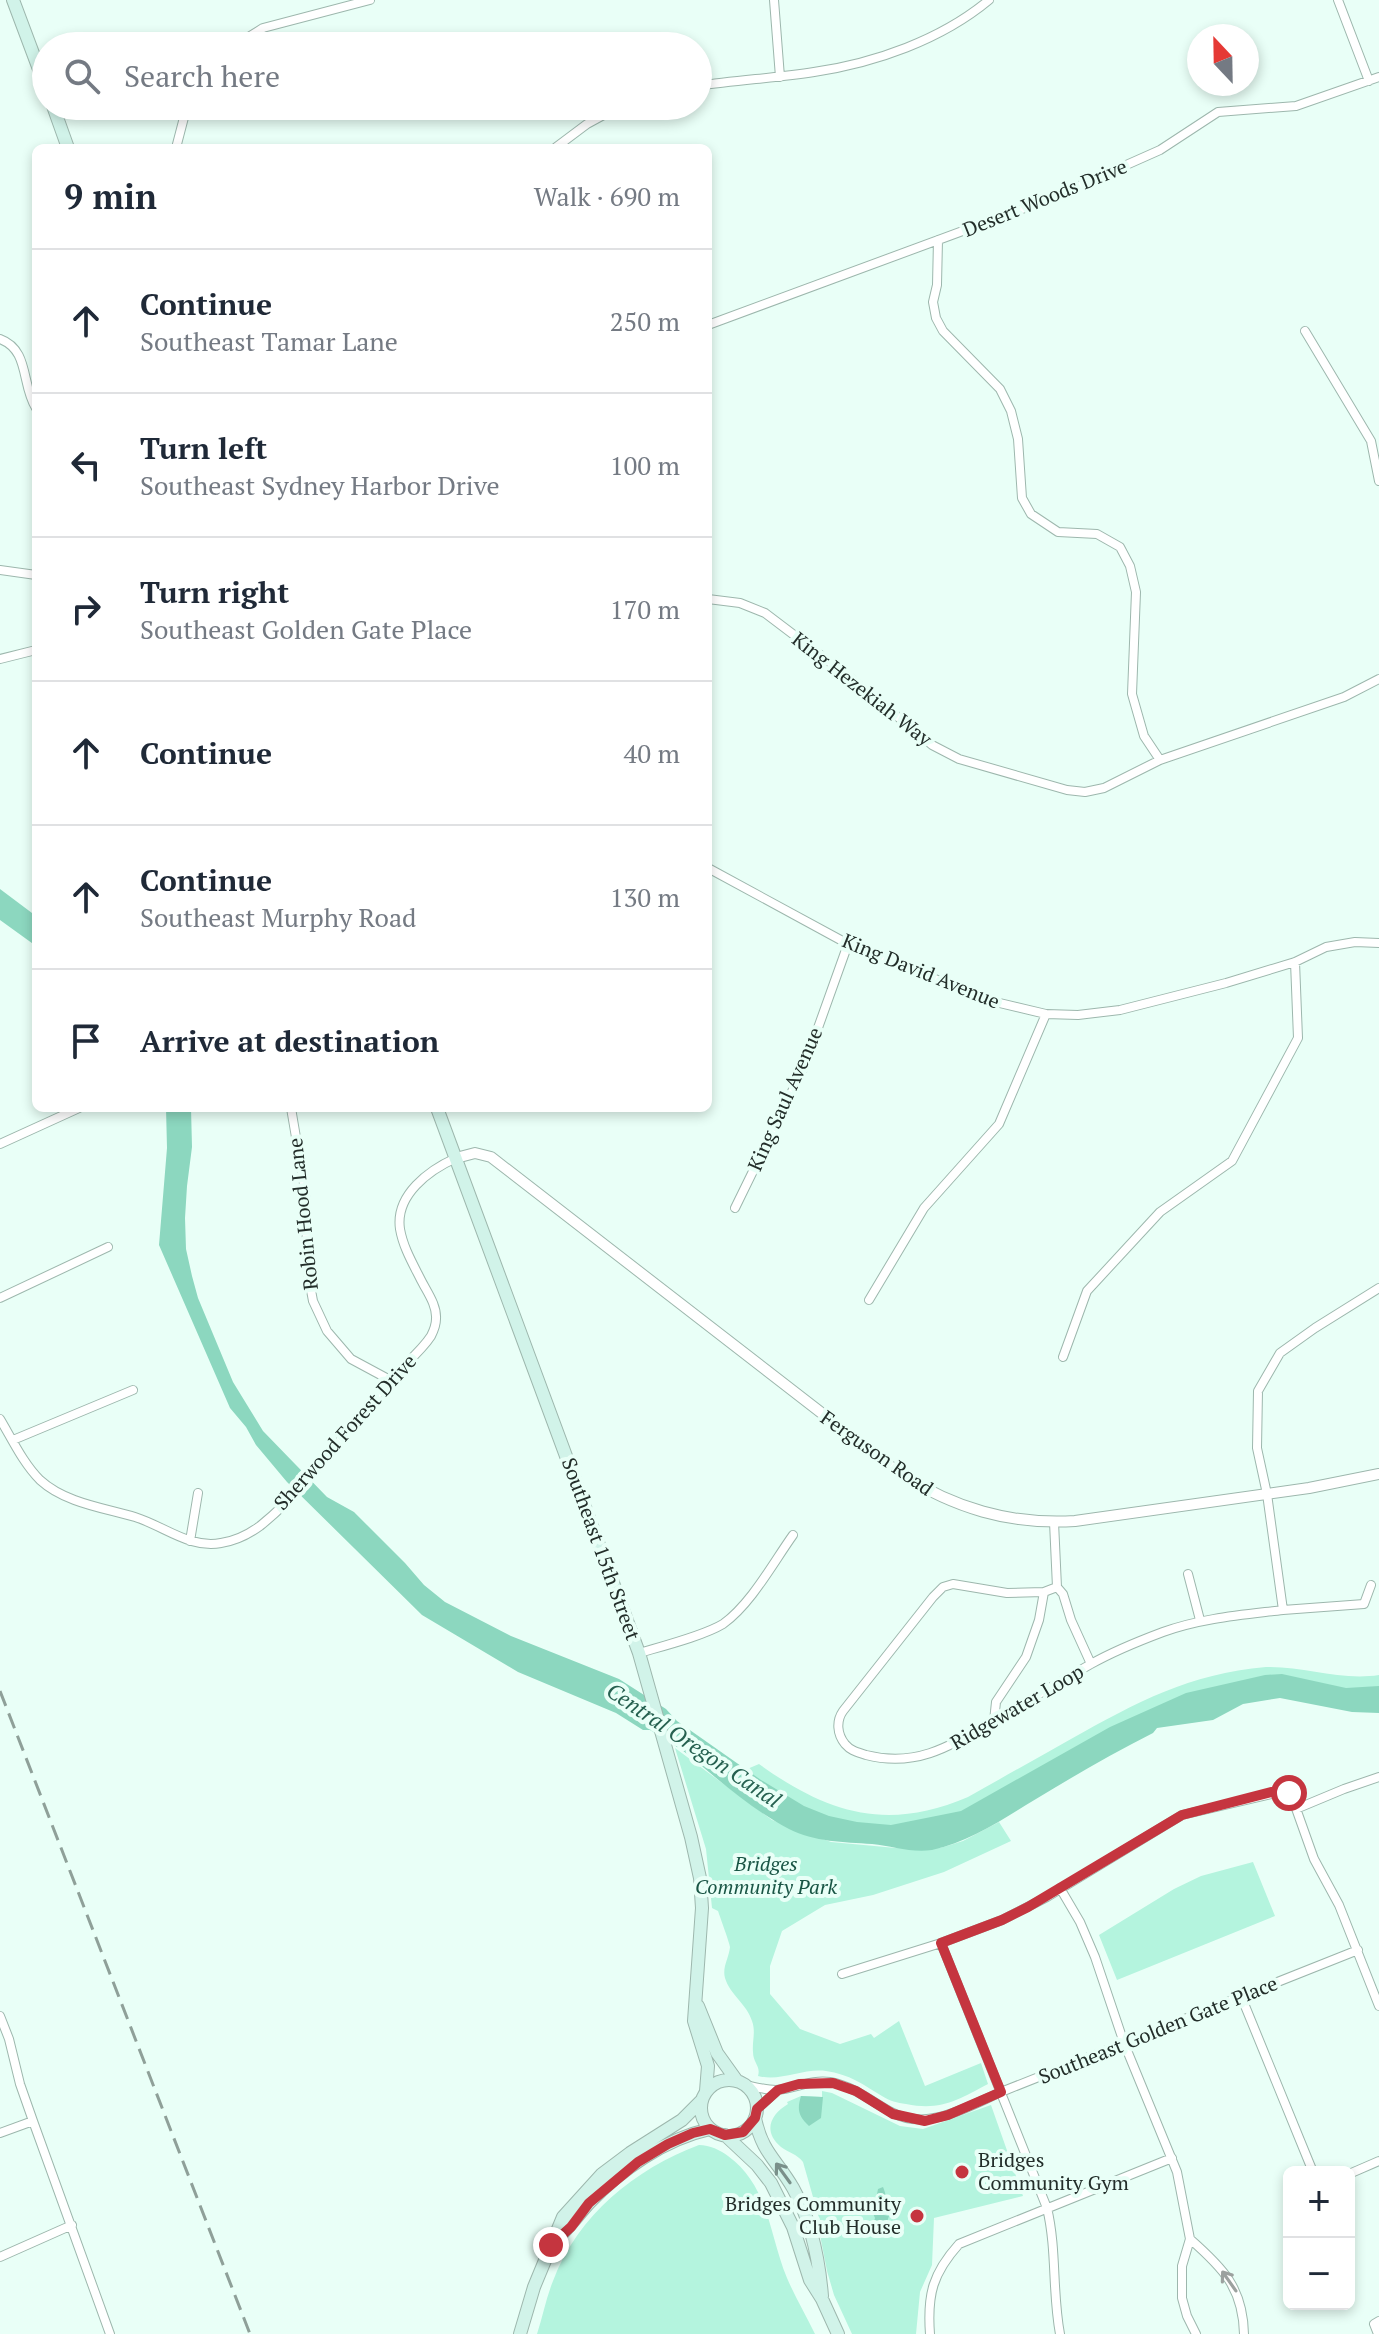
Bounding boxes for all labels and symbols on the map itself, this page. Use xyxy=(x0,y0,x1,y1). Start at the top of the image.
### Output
north arrow xyxy=(1187,24,1259,96)
street label: Desert Woods Drive xyxy=(959,152,1131,243)
street label: King Hezekiah Way xyxy=(787,625,939,752)
street label: King David Avenue xyxy=(838,927,1004,1014)
street label: King Saul Avenue xyxy=(741,1023,828,1175)
street label: Robin Hood Lane xyxy=(281,1137,324,1291)
street label: Sherwood Forest Drive xyxy=(267,1348,422,1515)
street label: Ferguson Road xyxy=(816,1404,939,1501)
street label: Southeast 15th Street xyxy=(556,1454,647,1644)
street label: Ridgewater Loop xyxy=(945,1657,1088,1756)
water label: Central Oregon Canal xyxy=(601,1675,787,1814)
route start xyxy=(1271,1775,1307,1811)
park label: Bridges Community Park xyxy=(695,1850,837,1900)
street label: Southeast Golden Gate Place xyxy=(1034,1969,1281,2090)
place label: Bridges Community Gym xyxy=(978,2146,1129,2196)
one-way arrow xyxy=(774,2163,791,2184)
marker: Bridges Community Gym xyxy=(953,2163,971,2181)
place label: Bridges Community Club House xyxy=(725,2190,902,2240)
marker: Bridges Community Club House xyxy=(908,2207,926,2225)
route end xyxy=(533,2227,569,2263)
one-way arrow xyxy=(1221,2270,1237,2292)

